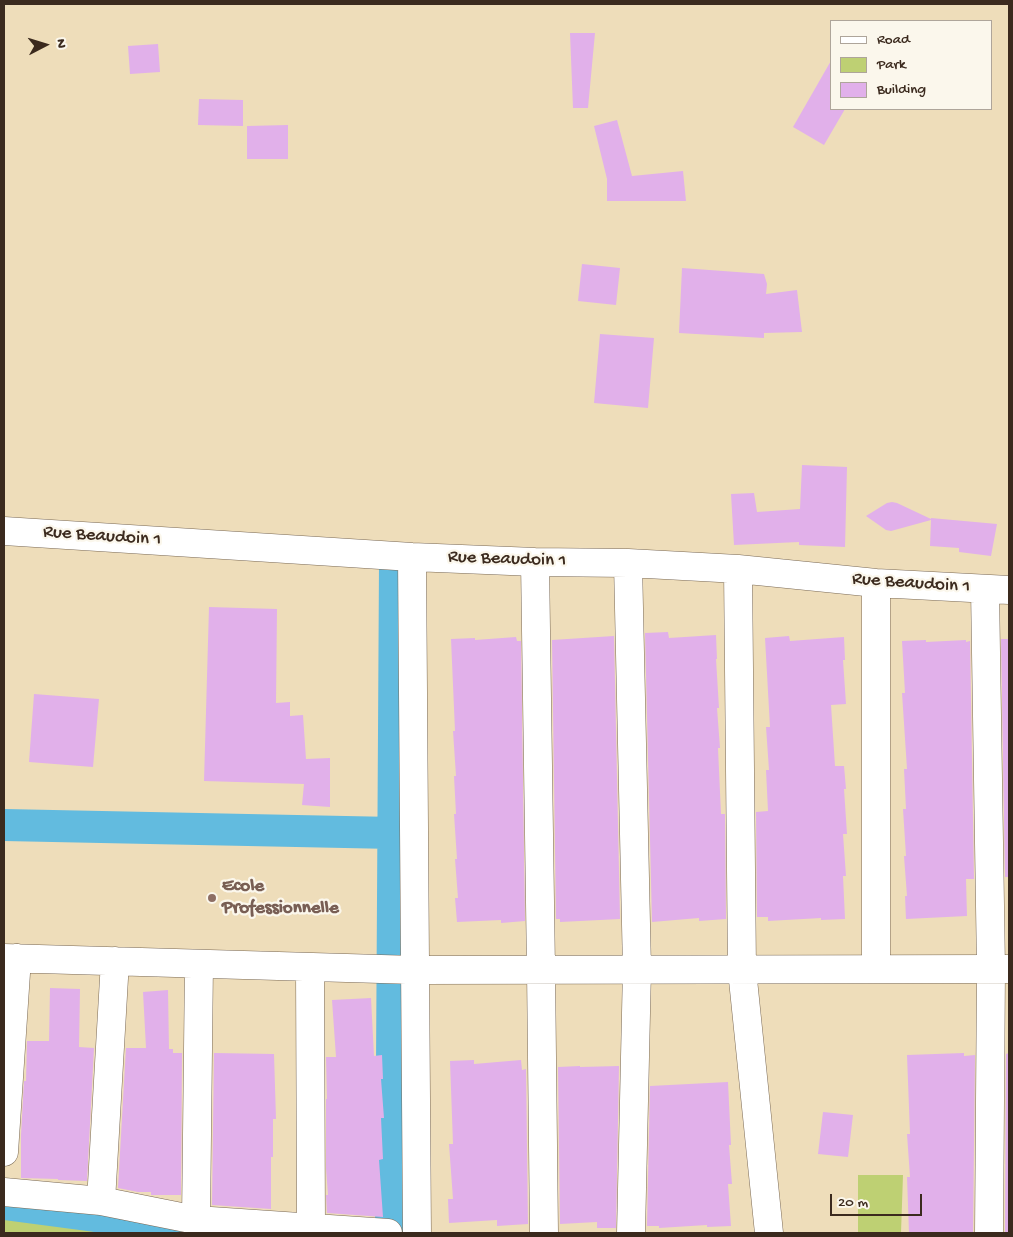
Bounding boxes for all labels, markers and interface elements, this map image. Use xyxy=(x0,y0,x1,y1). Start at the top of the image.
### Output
north arrow xyxy=(20,20,70,70)
legend xyxy=(830,20,993,110)
text: Road xyxy=(877,31,910,49)
text: N xyxy=(52,38,69,49)
text: Park xyxy=(877,56,906,74)
text: Building xyxy=(877,81,926,99)
street label: Rue Beaudoin 1 xyxy=(42,521,162,553)
street label: Rue Beaudoin 1 xyxy=(447,547,567,573)
street label: Rue Beaudoin 1 xyxy=(851,568,971,600)
place label: Ecole Professionnelle xyxy=(222,876,339,920)
marker: Ecole Professionnelle xyxy=(206,892,218,904)
scale bar xyxy=(833,1184,926,1216)
text: 20 m xyxy=(838,1194,868,1212)

